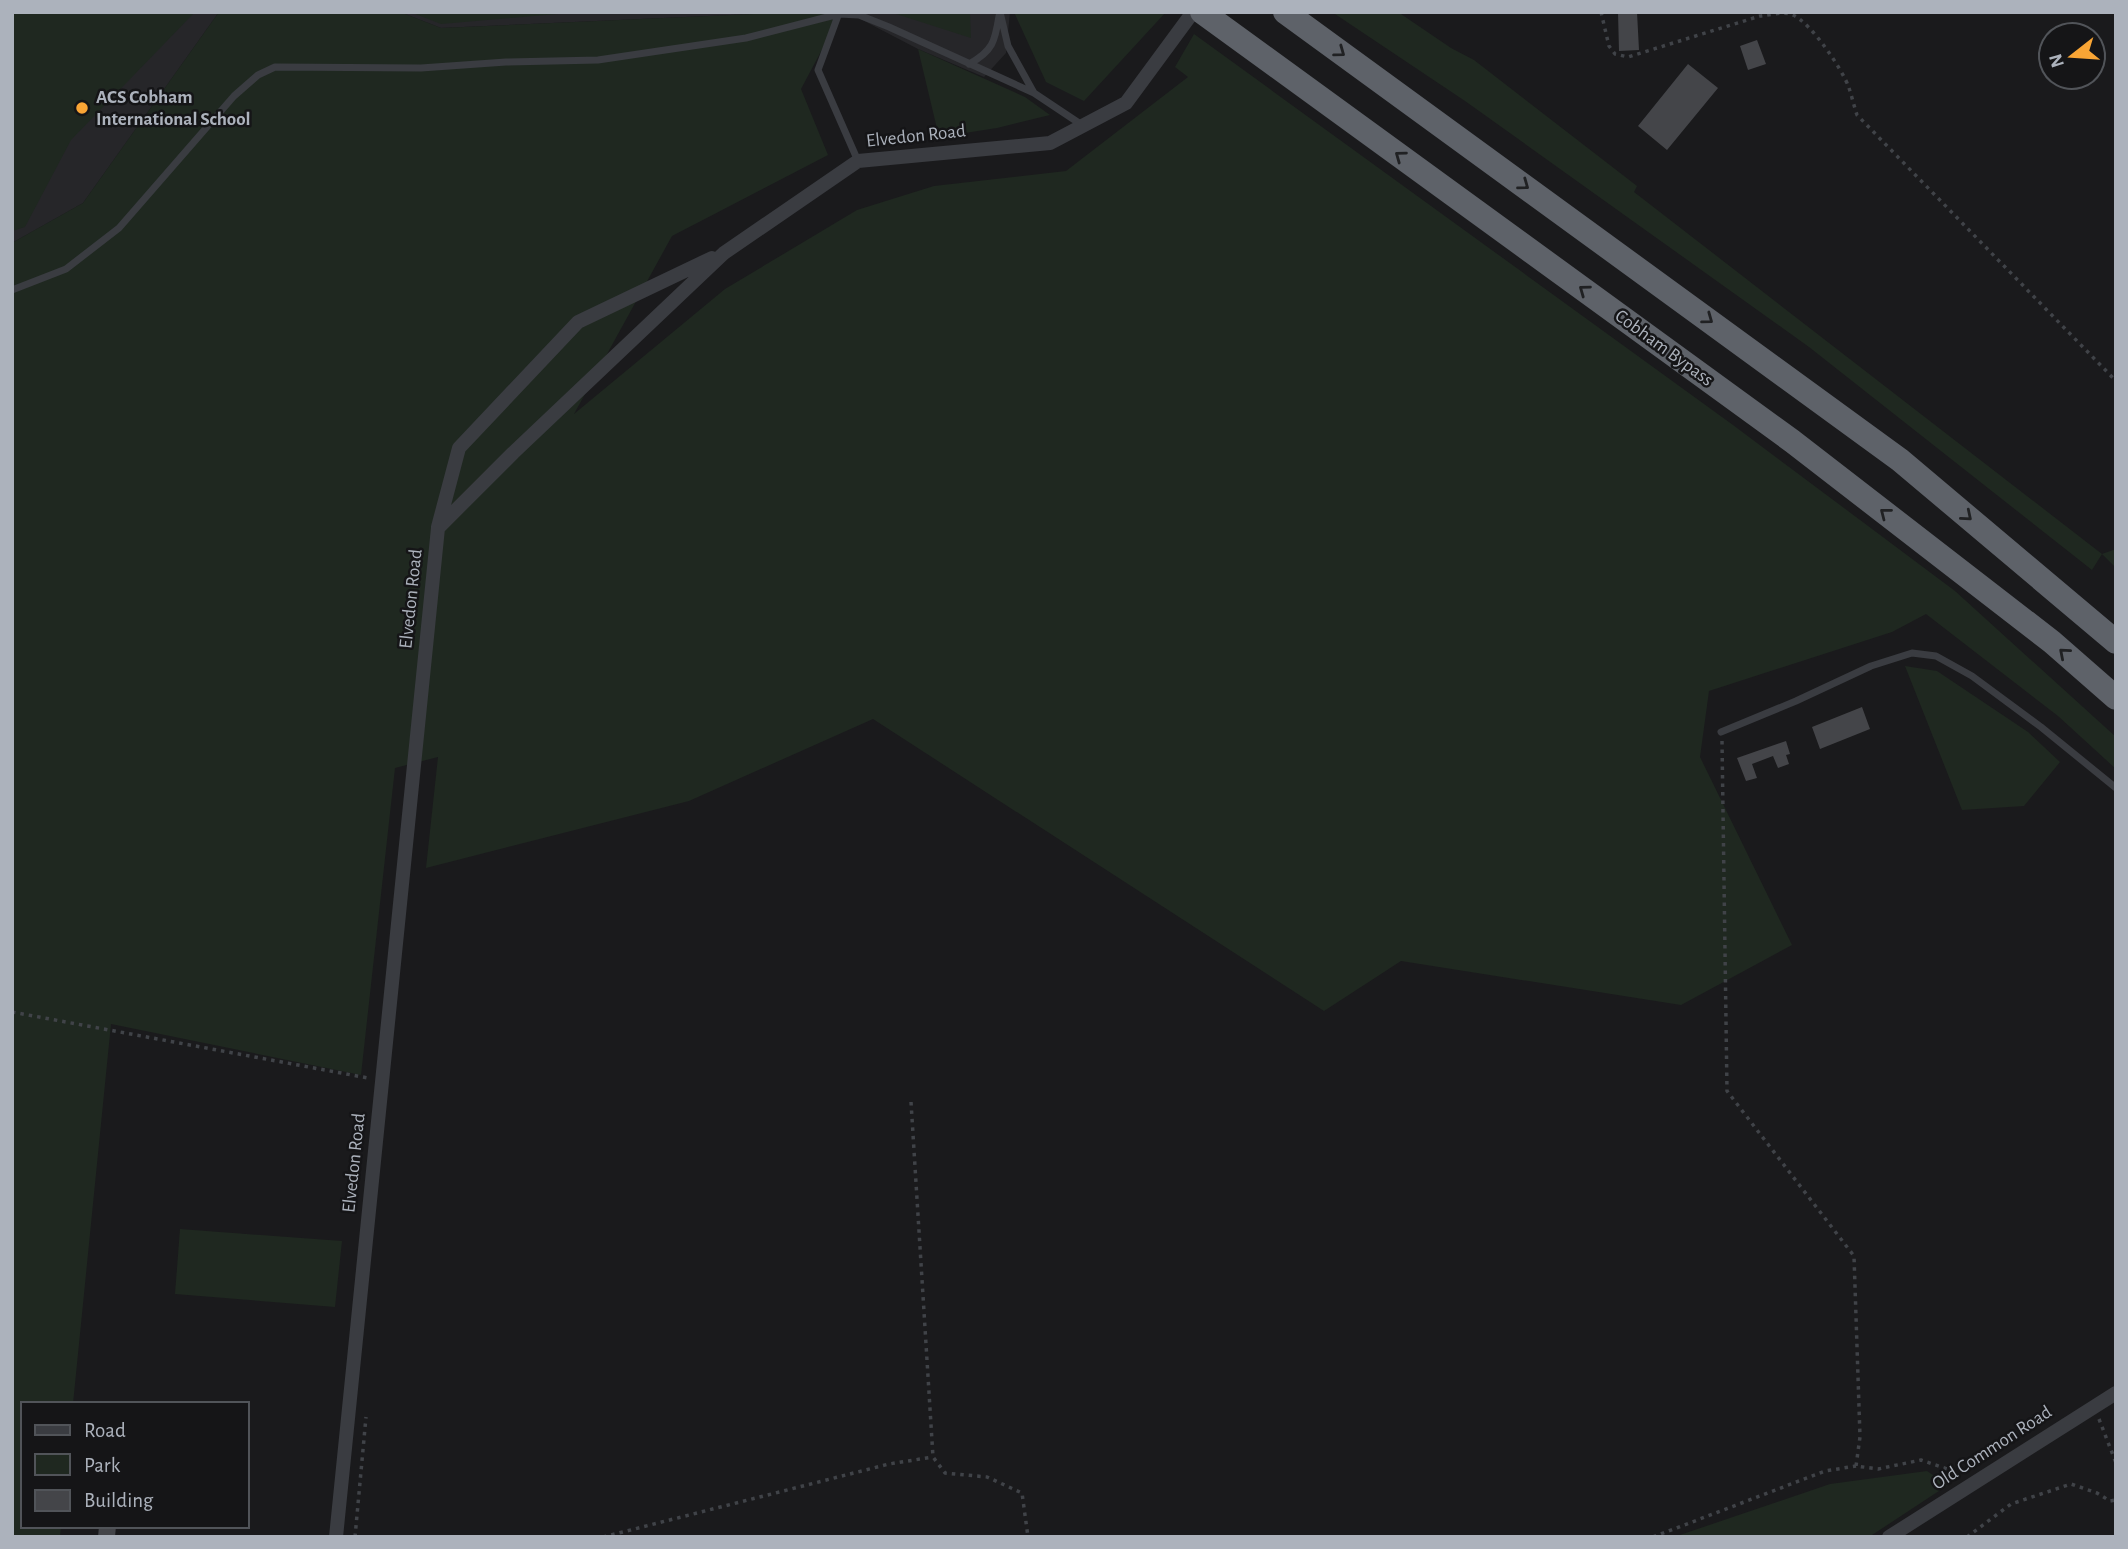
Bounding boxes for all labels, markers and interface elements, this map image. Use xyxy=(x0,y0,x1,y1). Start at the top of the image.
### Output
north arrow xyxy=(2037,21,2107,91)
one-way arrow xyxy=(1332,44,1345,57)
text: N xyxy=(2046,51,2068,70)
place label: ACS Cobham International School xyxy=(96,88,251,129)
marker: ACS Cobham International School xyxy=(74,100,90,116)
street label: Elvedon Road xyxy=(865,121,967,151)
one-way arrow xyxy=(1395,152,1408,164)
one-way arrow xyxy=(1516,177,1529,189)
one-way arrow xyxy=(1579,286,1592,298)
street label: Cobham Bypass xyxy=(1611,306,1717,390)
one-way arrow xyxy=(1701,311,1713,323)
one-way arrow xyxy=(1880,508,1893,521)
one-way arrow xyxy=(1959,508,1972,520)
street label: Elvedon Road xyxy=(396,548,426,650)
one-way arrow xyxy=(2060,649,2073,661)
street label: Elvedon Road xyxy=(339,1112,369,1214)
legend xyxy=(21,1402,248,1528)
street label: Old Common Road xyxy=(1929,1402,2055,1494)
text: Road xyxy=(84,1420,126,1441)
text: Park xyxy=(84,1455,121,1476)
text: Building xyxy=(84,1490,154,1511)

